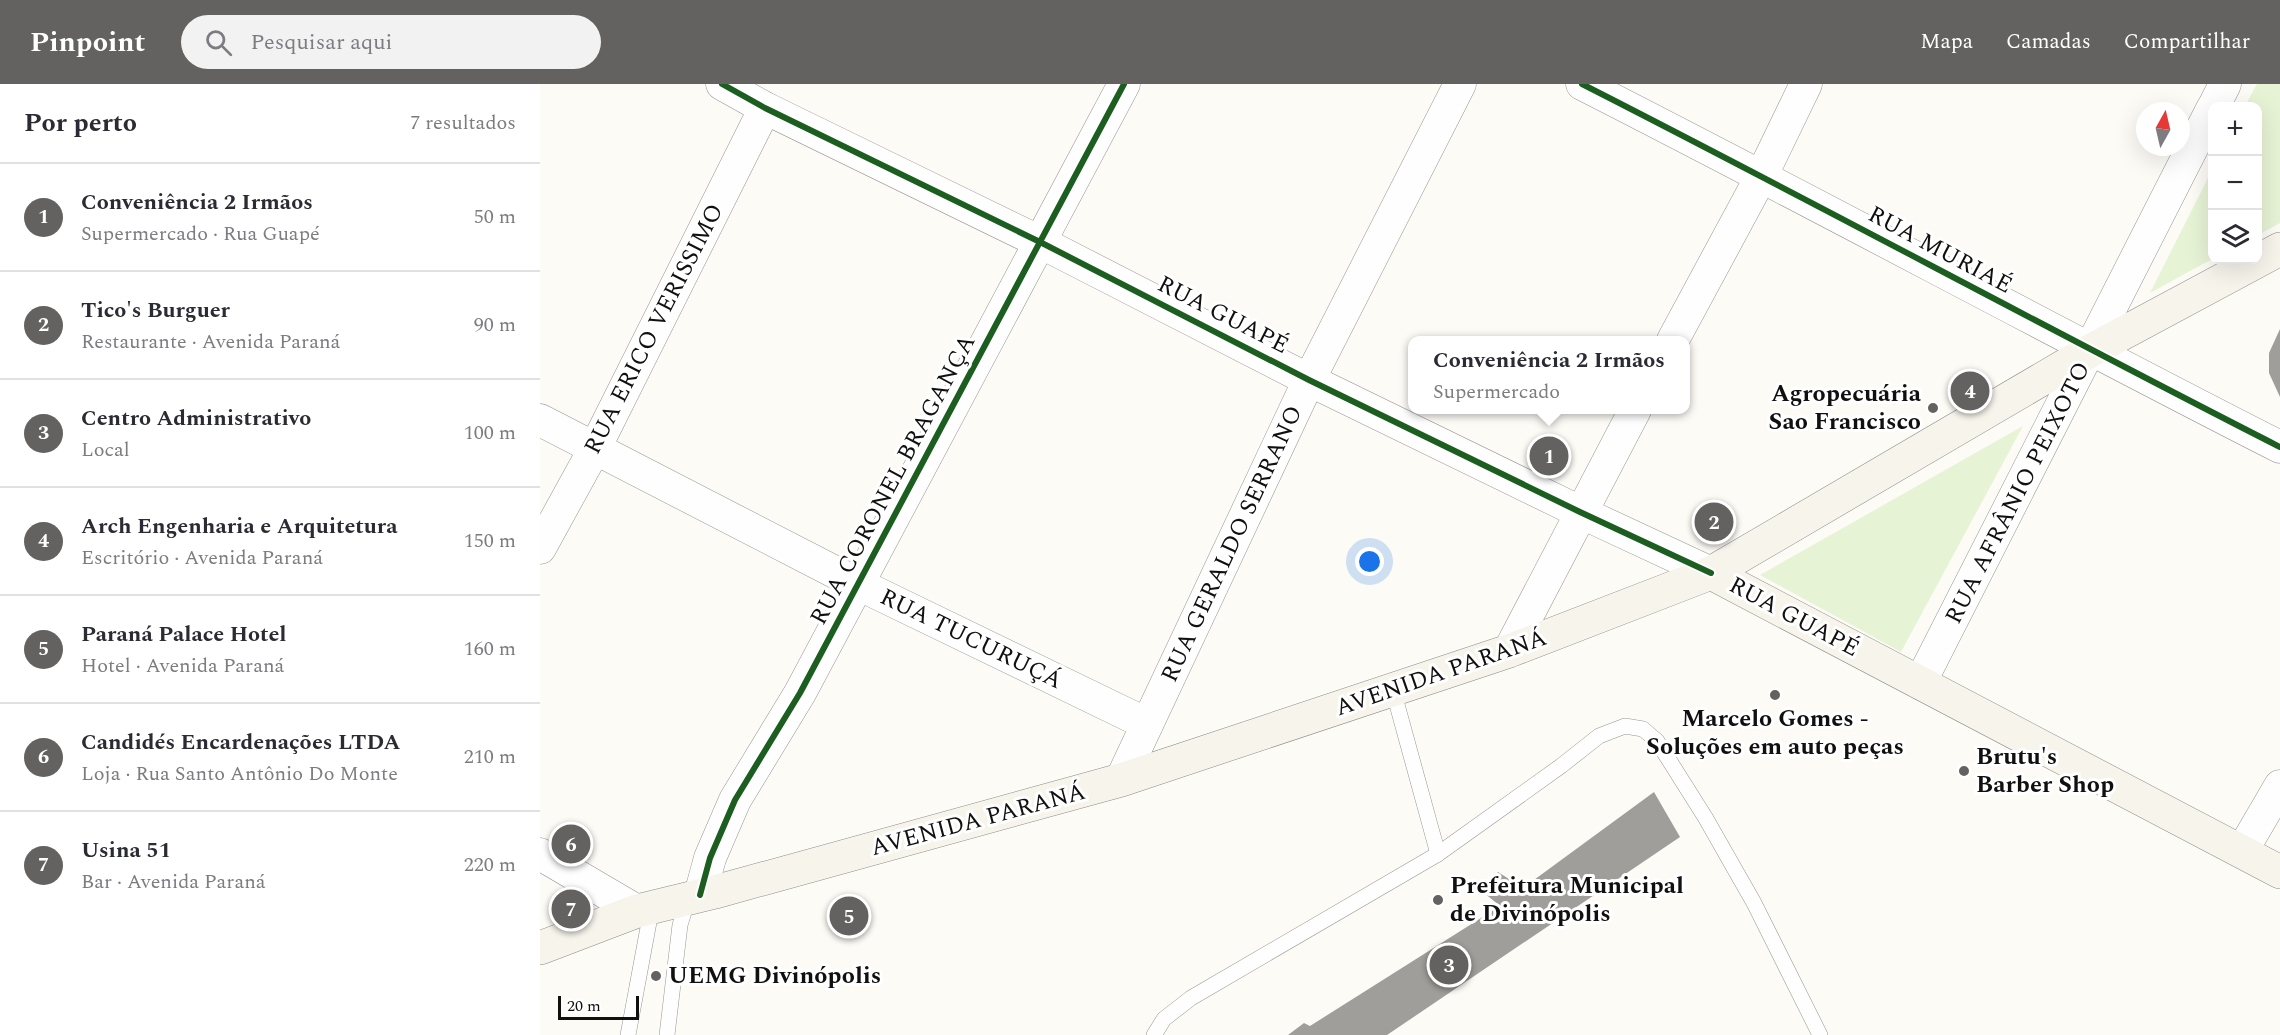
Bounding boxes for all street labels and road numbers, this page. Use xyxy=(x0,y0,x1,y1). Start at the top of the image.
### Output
street label: RUA ERICO VERISSIMO xyxy=(575,197,733,461)
street label: RUA MURIAÉ xyxy=(1861,197,2019,303)
street label: RUA GUAPÉ xyxy=(1151,266,1295,364)
street label: RUA CORONEL BRAGANÇA xyxy=(801,328,985,632)
street label: RUA AFRÂNIO PEIXOTO xyxy=(1936,355,2100,631)
street label: RUA GERALDO SERRANO xyxy=(1152,400,1312,688)
street label: RUA GUAPÉ xyxy=(1722,567,1866,667)
street label: RUA TUCURUÇÁ xyxy=(874,579,1068,699)
street label: AVENIDA PARANÁ xyxy=(1330,620,1552,726)
street label: AVENIDA PARANÁ xyxy=(866,774,1090,866)

